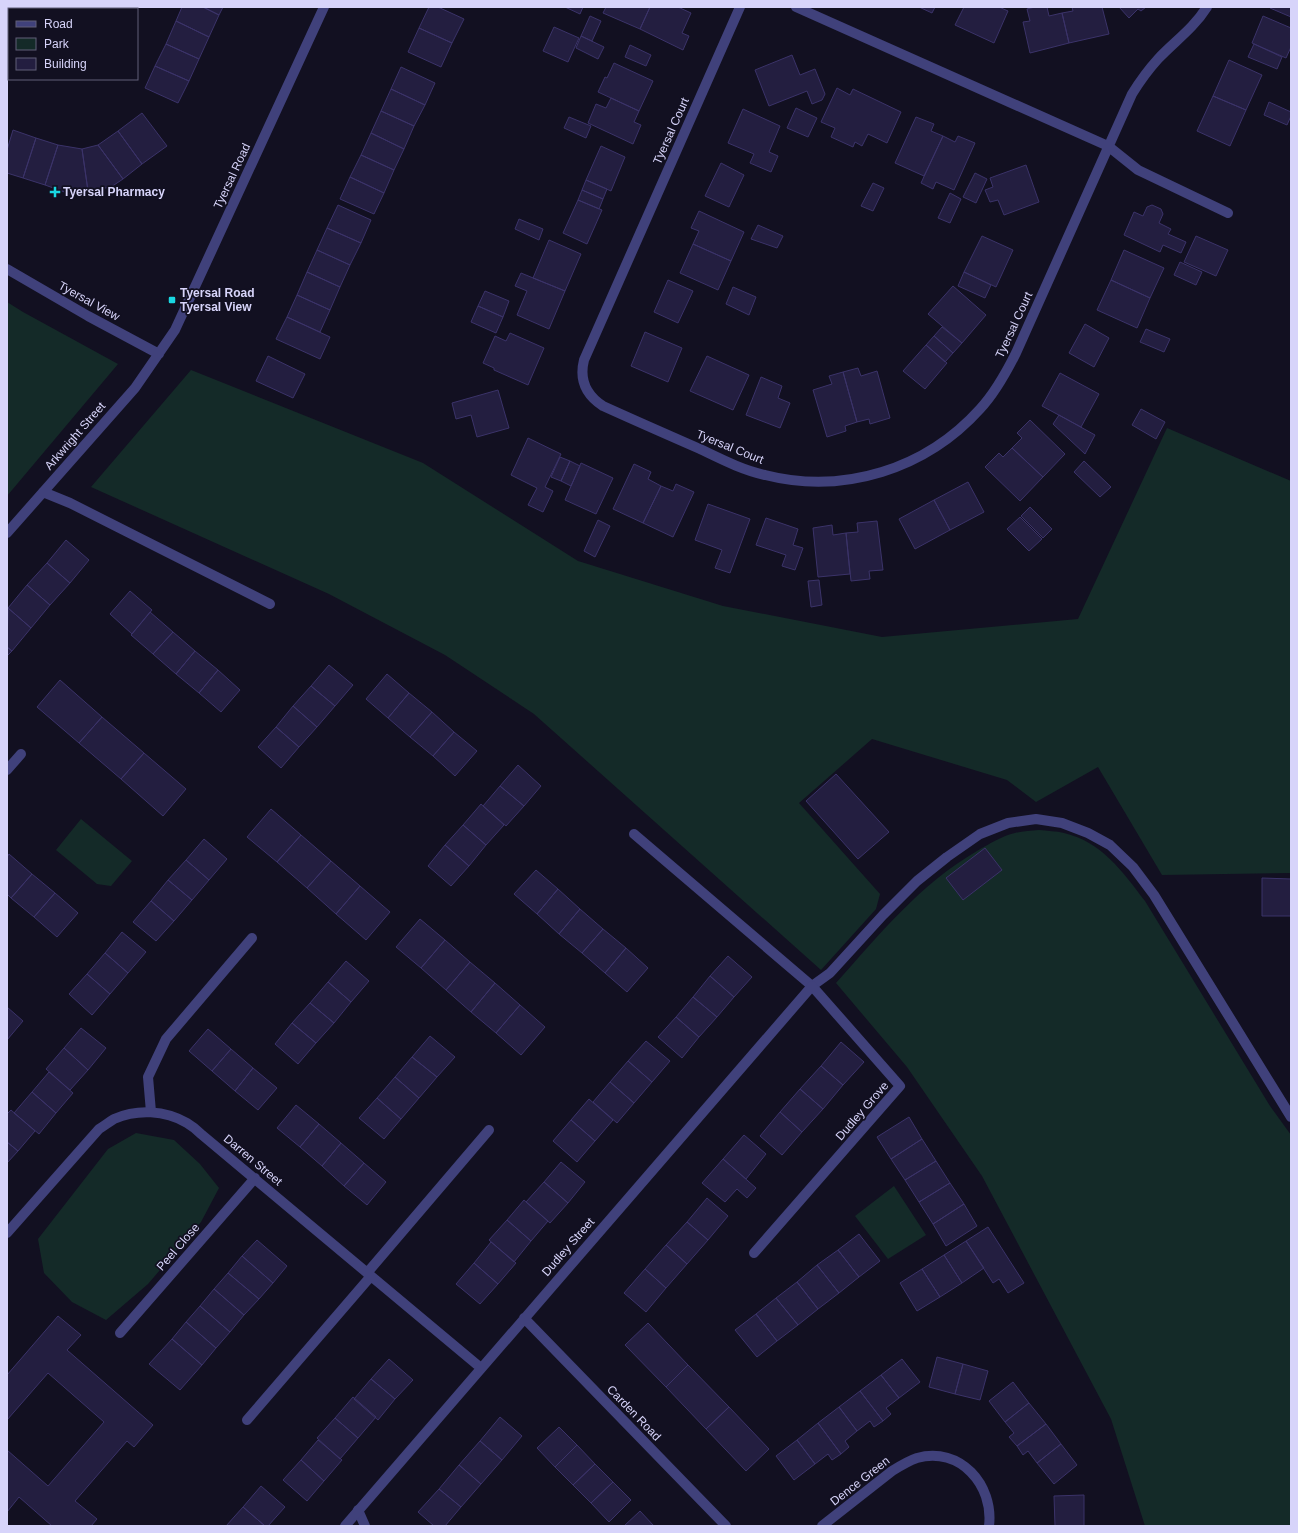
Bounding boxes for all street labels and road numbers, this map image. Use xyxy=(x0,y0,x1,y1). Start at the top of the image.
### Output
street label: Tyersal Court xyxy=(650,95,692,166)
street label: Tyersal Road xyxy=(211,141,253,211)
street label: Tyersal View xyxy=(56,278,122,324)
street label: Tyersal Court xyxy=(993,289,1036,360)
street label: Arkwright Street xyxy=(42,399,109,473)
street label: Tyersal Court xyxy=(694,427,766,467)
street label: Dudley Grove xyxy=(833,1078,892,1143)
street label: Darren Street xyxy=(221,1131,286,1189)
street label: Dudley Street xyxy=(539,1214,598,1279)
street label: Peel Close xyxy=(154,1220,203,1273)
street label: Carden Road xyxy=(604,1382,664,1444)
street label: Dence Green xyxy=(828,1454,892,1508)

